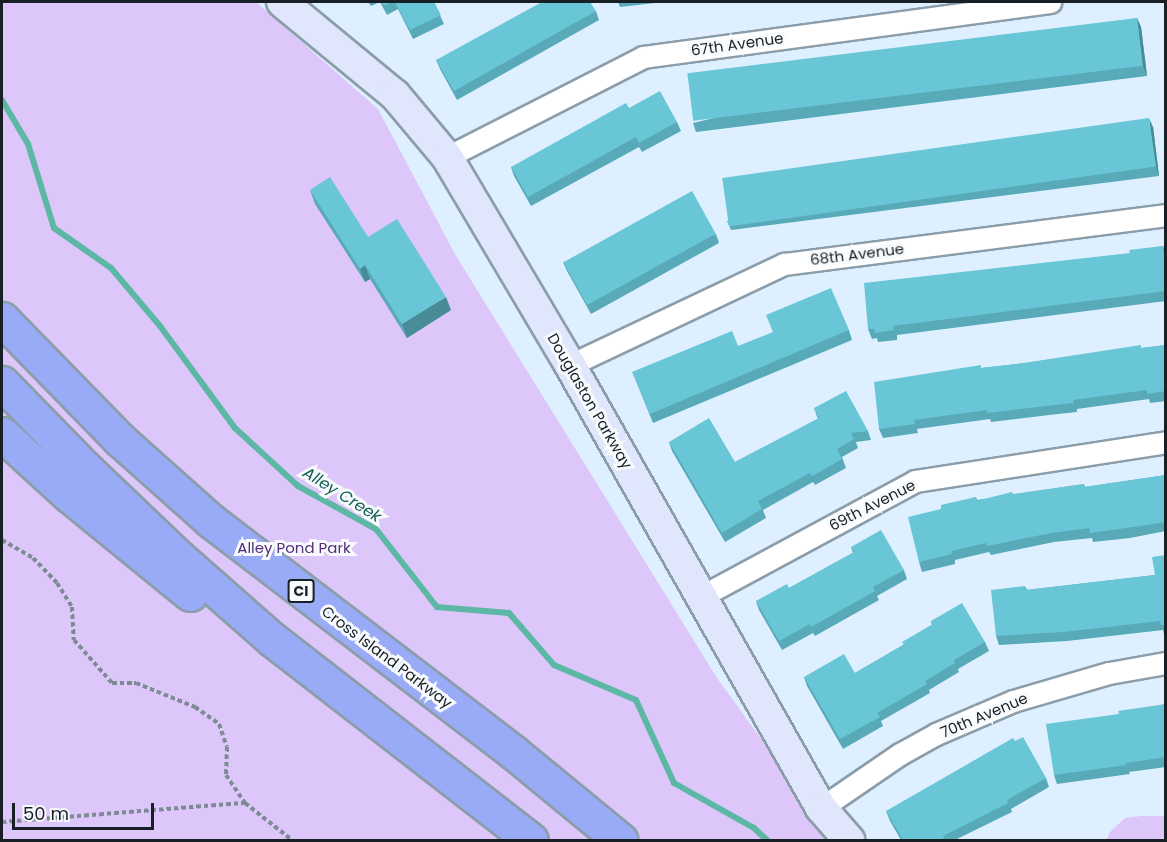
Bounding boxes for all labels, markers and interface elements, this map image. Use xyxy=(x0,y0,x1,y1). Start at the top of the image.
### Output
street label: 67th Avenue xyxy=(690,29,784,59)
street label: 68th Avenue xyxy=(809,239,905,269)
street label: Douglaston Parkway xyxy=(544,330,636,472)
water label: Alley Creek xyxy=(299,463,385,527)
street label: 69th Avenue xyxy=(826,476,918,534)
park label: Alley Pond Park xyxy=(237,539,351,557)
road number: CI xyxy=(288,580,314,602)
street label: Cross Island Parkway xyxy=(318,602,456,712)
street label: 70th Avenue xyxy=(938,689,1030,741)
scale bar xyxy=(15,791,158,829)
text: 50 m xyxy=(23,801,69,826)

